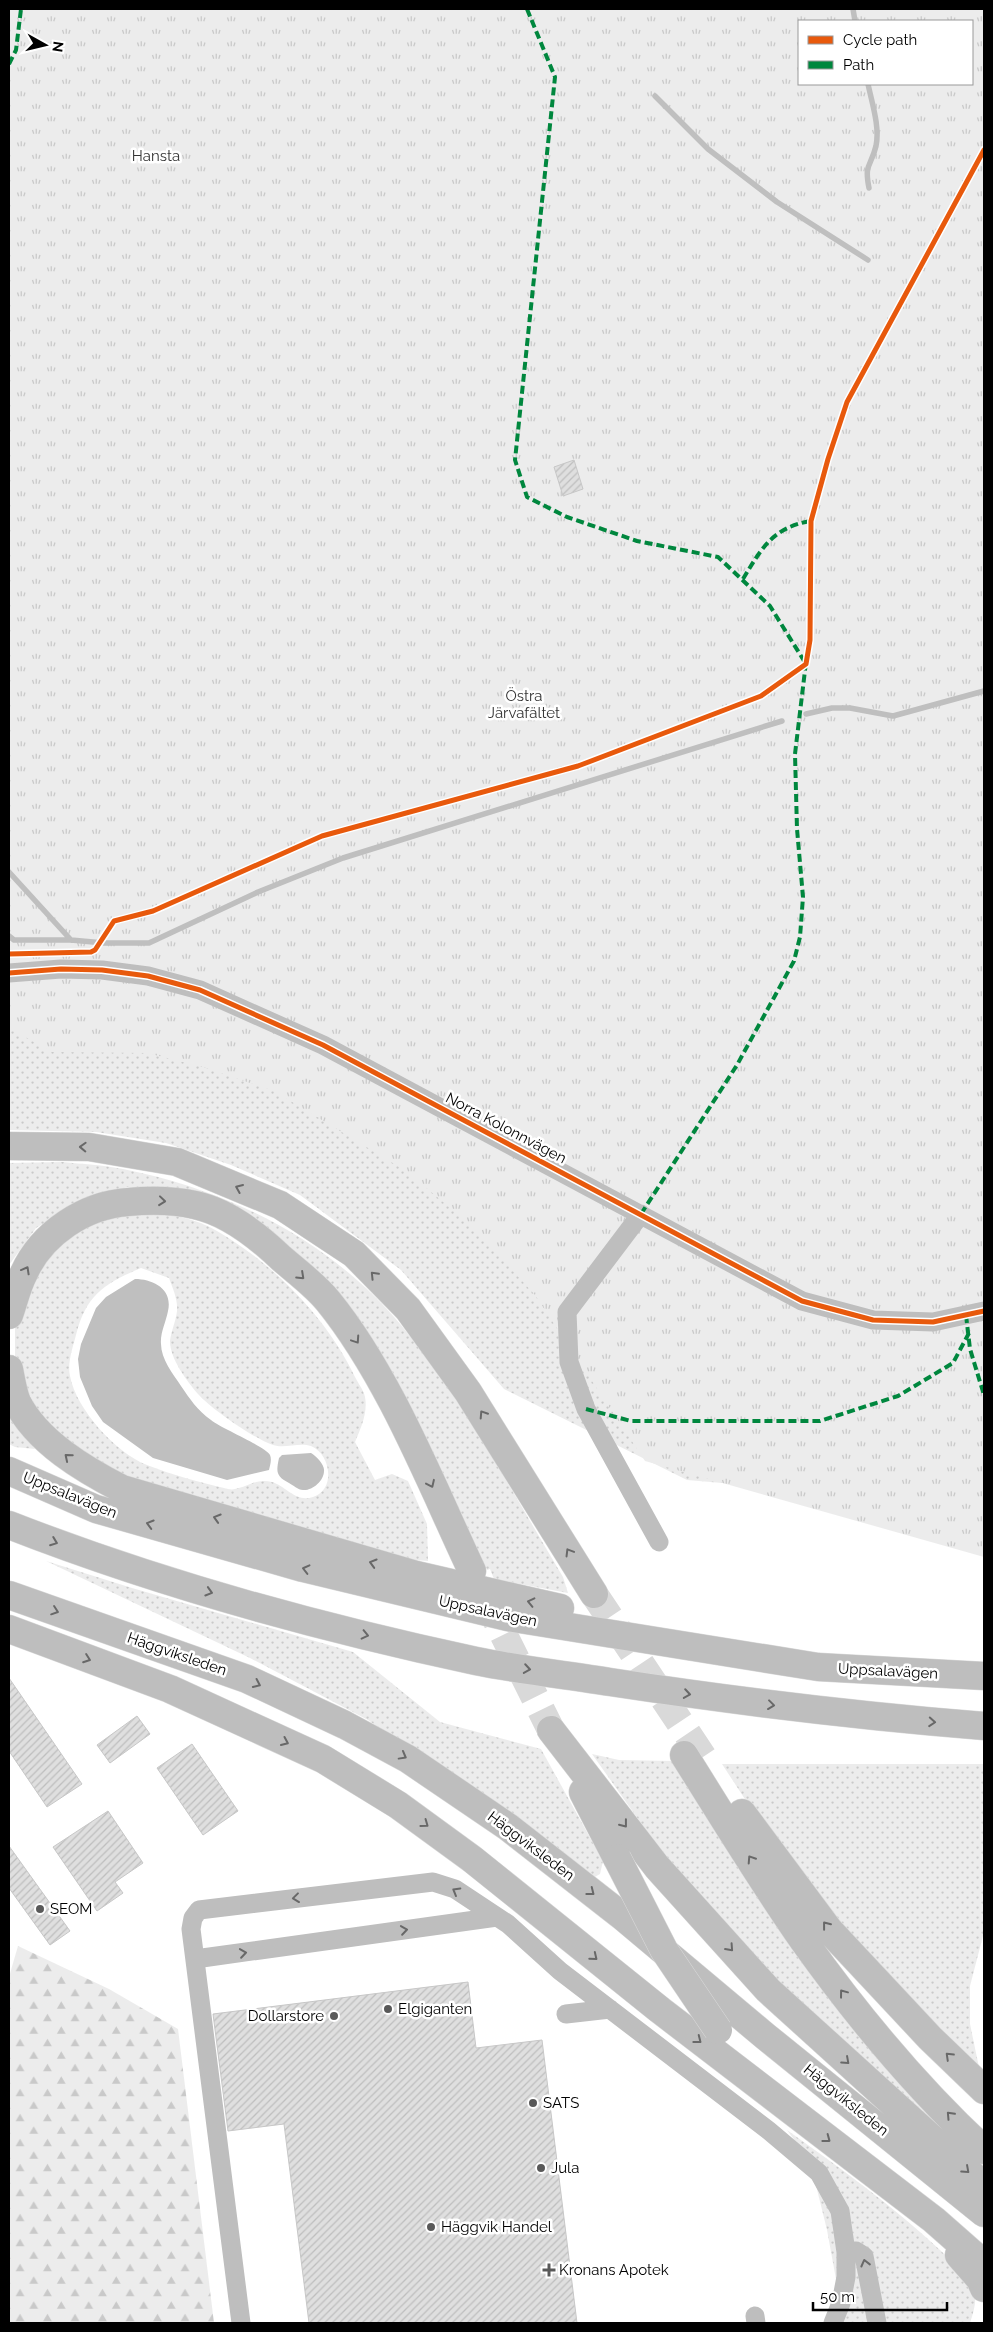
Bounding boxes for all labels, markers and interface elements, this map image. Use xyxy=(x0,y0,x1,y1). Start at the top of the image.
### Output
north arrow xyxy=(20,20,70,70)
legend xyxy=(798,20,973,85)
text: Cycle path xyxy=(843,31,917,49)
text: N xyxy=(49,40,67,53)
text: Path xyxy=(843,56,874,74)
park label: Hansta xyxy=(132,147,180,165)
park label: Östra Järvafältet xyxy=(488,686,560,722)
street label: Norra Kolonnvägen xyxy=(443,1089,569,1167)
one-way arrow xyxy=(78,1142,86,1152)
one-way arrow xyxy=(235,1184,244,1194)
one-way arrow xyxy=(158,1195,166,1206)
one-way arrow xyxy=(20,1266,30,1275)
one-way arrow xyxy=(295,1270,304,1279)
one-way arrow xyxy=(371,1271,380,1280)
one-way arrow xyxy=(349,1335,359,1344)
one-way arrow xyxy=(480,1411,489,1420)
one-way arrow xyxy=(65,1453,74,1462)
street label: Uppsalavägen xyxy=(20,1468,120,1522)
one-way arrow xyxy=(425,1479,435,1488)
one-way arrow xyxy=(214,1514,222,1524)
one-way arrow xyxy=(146,1520,154,1530)
one-way arrow xyxy=(49,1536,58,1547)
one-way arrow xyxy=(565,1548,575,1557)
one-way arrow xyxy=(370,1559,378,1569)
one-way arrow xyxy=(302,1564,311,1575)
one-way arrow xyxy=(204,1586,212,1596)
street label: Uppsalavägen xyxy=(437,1592,539,1630)
one-way arrow xyxy=(527,1597,536,1608)
one-way arrow xyxy=(50,1605,58,1615)
street label: Häggviksleden xyxy=(125,1629,229,1679)
one-way arrow xyxy=(361,1629,370,1640)
one-way arrow xyxy=(82,1653,91,1663)
street label: Uppsalavägen xyxy=(838,1659,938,1683)
one-way arrow xyxy=(522,1663,531,1673)
one-way arrow xyxy=(252,1677,261,1688)
one-way arrow xyxy=(683,1688,692,1698)
one-way arrow xyxy=(767,1699,775,1710)
one-way arrow xyxy=(928,1716,936,1727)
one-way arrow xyxy=(280,1735,289,1745)
one-way arrow xyxy=(397,1750,406,1760)
street label: Häggviksleden xyxy=(484,1808,578,1884)
one-way arrow xyxy=(419,1818,429,1827)
one-way arrow xyxy=(618,1818,627,1828)
one-way arrow xyxy=(748,1855,757,1865)
one-way arrow xyxy=(585,1886,595,1895)
one-way arrow xyxy=(452,1887,461,1897)
one-way arrow xyxy=(292,1893,301,1903)
place label: SEOM xyxy=(50,1900,92,1918)
marker: SEOM xyxy=(34,1903,46,1915)
one-way arrow xyxy=(823,1922,831,1931)
one-way arrow xyxy=(400,1925,408,1936)
one-way arrow xyxy=(724,1942,733,1951)
one-way arrow xyxy=(239,1948,247,1958)
one-way arrow xyxy=(588,1952,597,1960)
one-way arrow xyxy=(840,1989,849,1998)
place label: Elgiganten xyxy=(398,2000,472,2018)
marker: Elgiganten xyxy=(382,2003,394,2015)
place label: Dollarstore xyxy=(248,2007,324,2025)
marker: Dollarstore xyxy=(328,2010,340,2022)
one-way arrow xyxy=(692,2034,702,2043)
one-way arrow xyxy=(946,2053,955,2062)
one-way arrow xyxy=(841,2055,850,2064)
street label: Häggviksleden xyxy=(800,2060,892,2140)
place label: SATS xyxy=(543,2094,579,2112)
marker: SATS xyxy=(527,2097,539,2109)
one-way arrow xyxy=(947,2112,956,2121)
one-way arrow xyxy=(821,2133,831,2142)
place label: Jula xyxy=(551,2159,579,2177)
marker: Jula xyxy=(535,2162,547,2174)
one-way arrow xyxy=(961,2164,970,2173)
place label: Häggvik Handel xyxy=(441,2218,553,2236)
marker: Häggvik Handel xyxy=(425,2221,437,2233)
one-way arrow xyxy=(860,2258,871,2267)
place label: Kronans Apotek xyxy=(559,2261,669,2279)
marker: Kronans Apotek xyxy=(543,2264,555,2276)
scale bar xyxy=(813,2280,947,2312)
text: 50 m xyxy=(820,2288,855,2306)

